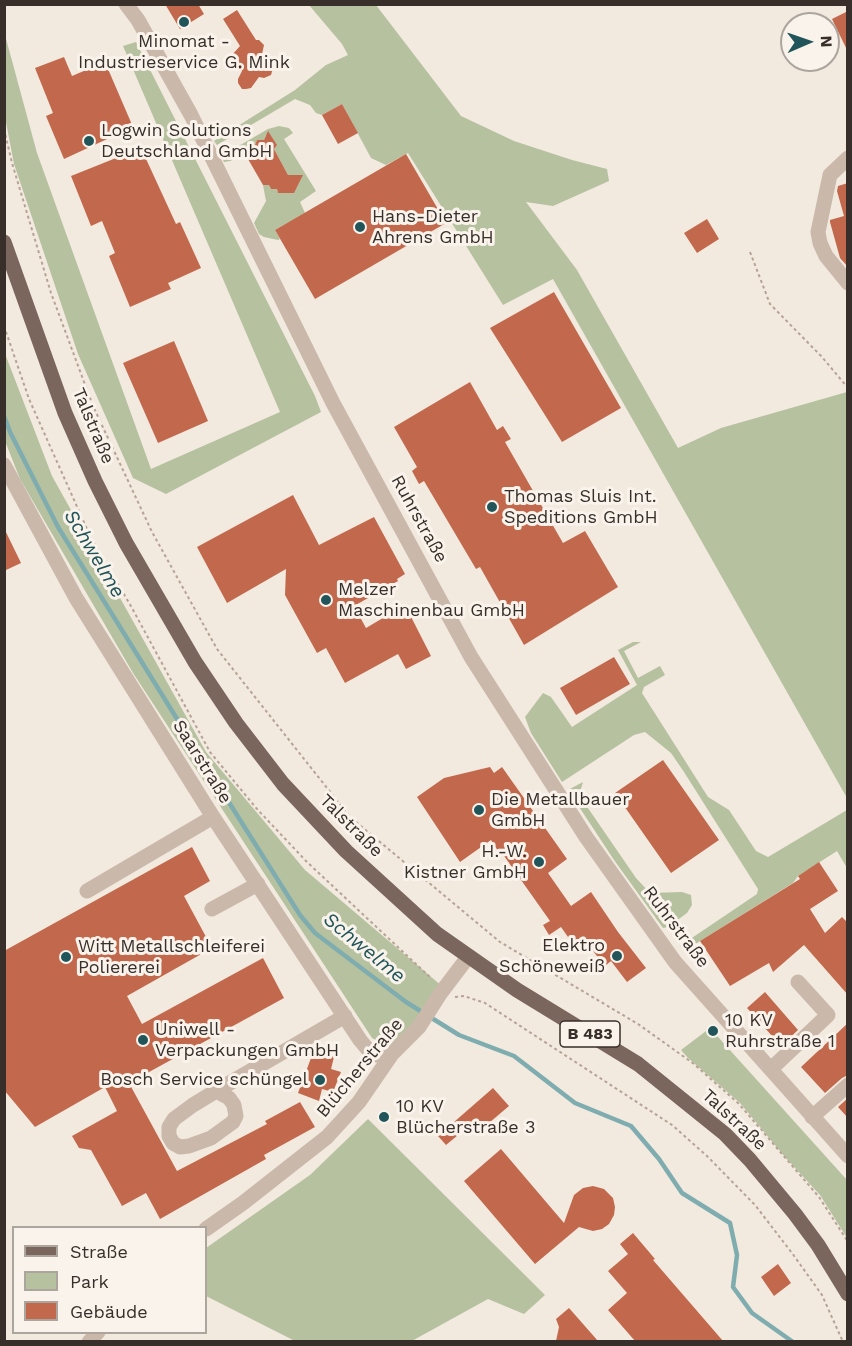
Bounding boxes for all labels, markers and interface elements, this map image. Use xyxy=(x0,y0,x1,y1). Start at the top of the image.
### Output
north arrow xyxy=(780,12,840,72)
marker: Minomat - Industrieservice G. Mink xyxy=(177,15,191,29)
place label: Minomat - Industrieservice G. Mink xyxy=(78,31,290,74)
text: N xyxy=(817,35,836,48)
place label: Logwin Solutions Deutschland GmbH xyxy=(101,120,273,162)
marker: Logwin Solutions Deutschland GmbH xyxy=(82,134,96,148)
place label: Hans-Dieter Ahrens GmbH xyxy=(372,206,494,248)
marker: Hans-Dieter Ahrens GmbH xyxy=(353,220,367,234)
street label: Talstraße xyxy=(67,385,119,467)
street label: Ruhrstraße xyxy=(386,471,452,567)
place label: Thomas Sluis Int. Speditions GmbH xyxy=(504,486,658,528)
marker: Thomas Sluis Int. Speditions GmbH xyxy=(485,500,499,514)
water label: Schwelme xyxy=(58,506,130,602)
place label: Melzer Maschinenbau GmbH xyxy=(338,579,525,622)
marker: Melzer Maschinenbau GmbH xyxy=(319,593,333,607)
street label: Saarstraße xyxy=(168,716,236,808)
place label: Die Metallbauer GmbH xyxy=(491,789,630,832)
street label: Talstraße xyxy=(315,790,387,862)
marker: Die Metallbauer GmbH xyxy=(472,803,486,817)
place label: H.-W. Kistner GmbH xyxy=(404,841,527,884)
marker: H.-W. Kistner GmbH xyxy=(532,855,546,869)
street label: Ruhrstraße xyxy=(638,882,714,972)
water label: Schwelme xyxy=(318,908,410,988)
place label: Elektro Schöneweiß xyxy=(499,935,605,978)
place label: Witt Metallschleiferei Poliererei xyxy=(78,936,265,978)
marker: Elektro Schöneweiß xyxy=(610,949,624,963)
marker: Witt Metallschleiferei Poliererei xyxy=(59,950,73,964)
place label: 10 KV Ruhrstraße 1 xyxy=(725,1010,835,1052)
street label: Blücherstraße xyxy=(312,1014,408,1122)
place label: Uniwell - Verpackungen GmbH xyxy=(155,1019,339,1062)
road number: B 483 xyxy=(560,1021,620,1047)
marker: 10 KV Ruhrstraße 1 xyxy=(706,1024,720,1038)
marker: Uniwell - Verpackungen GmbH xyxy=(136,1033,150,1047)
place label: Bosch Service schüngel xyxy=(100,1069,308,1091)
marker: Bosch Service schüngel xyxy=(313,1073,327,1087)
street label: Talstraße xyxy=(697,1085,771,1155)
place label: 10 KV Blücherstraße 3 xyxy=(396,1096,535,1138)
marker: 10 KV Blücherstraße 3 xyxy=(377,1110,391,1124)
legend xyxy=(12,1226,207,1334)
text: Straße xyxy=(70,1241,128,1262)
text: Park xyxy=(70,1271,109,1292)
text: Gebäude xyxy=(70,1301,148,1322)

